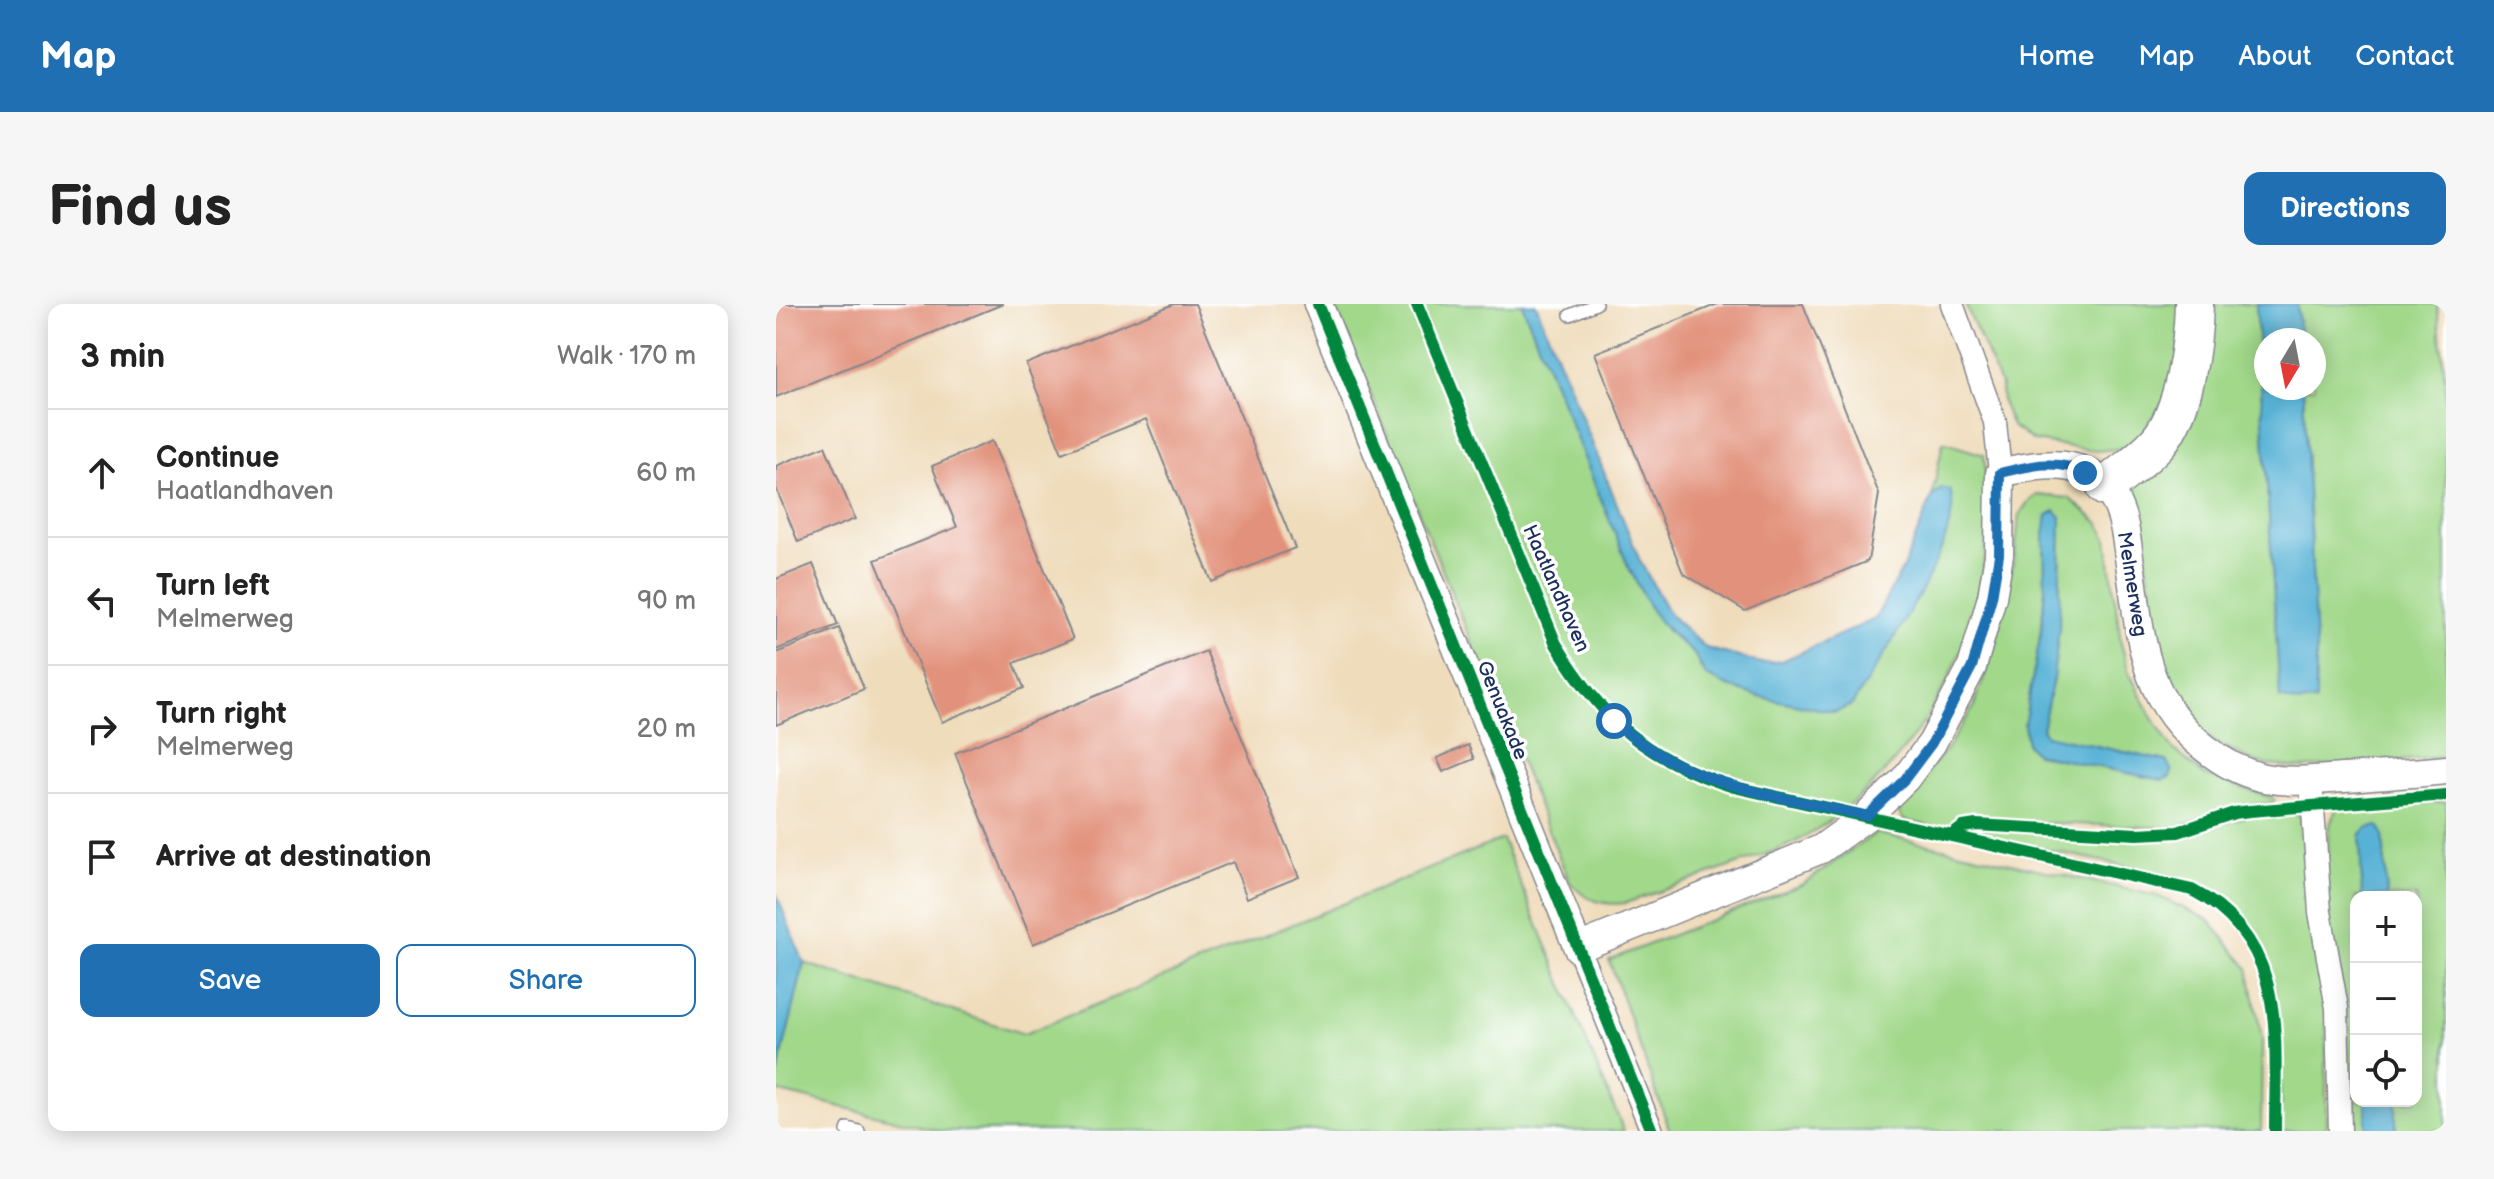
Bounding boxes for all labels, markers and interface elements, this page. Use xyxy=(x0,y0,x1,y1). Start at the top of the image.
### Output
text: Map xyxy=(40,34,116,79)
text: Home xyxy=(2018,40,2094,73)
text: Map xyxy=(2138,40,2195,73)
text: About xyxy=(2239,40,2311,73)
text: Contact xyxy=(2355,40,2454,73)
button: Directions xyxy=(2244,172,2446,245)
text: Find us xyxy=(48,175,232,242)
north arrow xyxy=(2254,328,2326,400)
text: 3 min xyxy=(80,336,165,377)
text: Walk · 170 m xyxy=(557,341,696,372)
text: Continue xyxy=(156,440,279,476)
icon: ahead xyxy=(80,451,124,495)
route end xyxy=(2067,455,2103,491)
text: 60 m xyxy=(636,458,696,489)
text: Haatlandhaven xyxy=(156,476,334,507)
street label: Haatlandhaven xyxy=(1517,521,1595,656)
street label: Melmerweg xyxy=(2112,530,2152,638)
text: Turn left xyxy=(156,568,270,604)
icon: left xyxy=(80,579,124,623)
text: 90 m xyxy=(637,586,696,617)
text: Melmerweg xyxy=(156,604,294,635)
street label: Genuakade xyxy=(1471,657,1533,763)
text: Turn right xyxy=(156,696,287,732)
route start xyxy=(1596,703,1632,739)
icon: right xyxy=(80,707,124,751)
text: 20 m xyxy=(637,714,696,745)
text: Melmerweg xyxy=(156,732,294,763)
icon: arrive xyxy=(80,835,124,879)
text: Arrive at destination xyxy=(156,839,432,875)
map controls xyxy=(2350,891,2422,1107)
button: + xyxy=(2350,891,2422,963)
button: Save xyxy=(80,944,380,1017)
button: Share xyxy=(396,944,696,1017)
button: − xyxy=(2350,963,2422,1035)
button: locate xyxy=(2350,1035,2422,1107)

